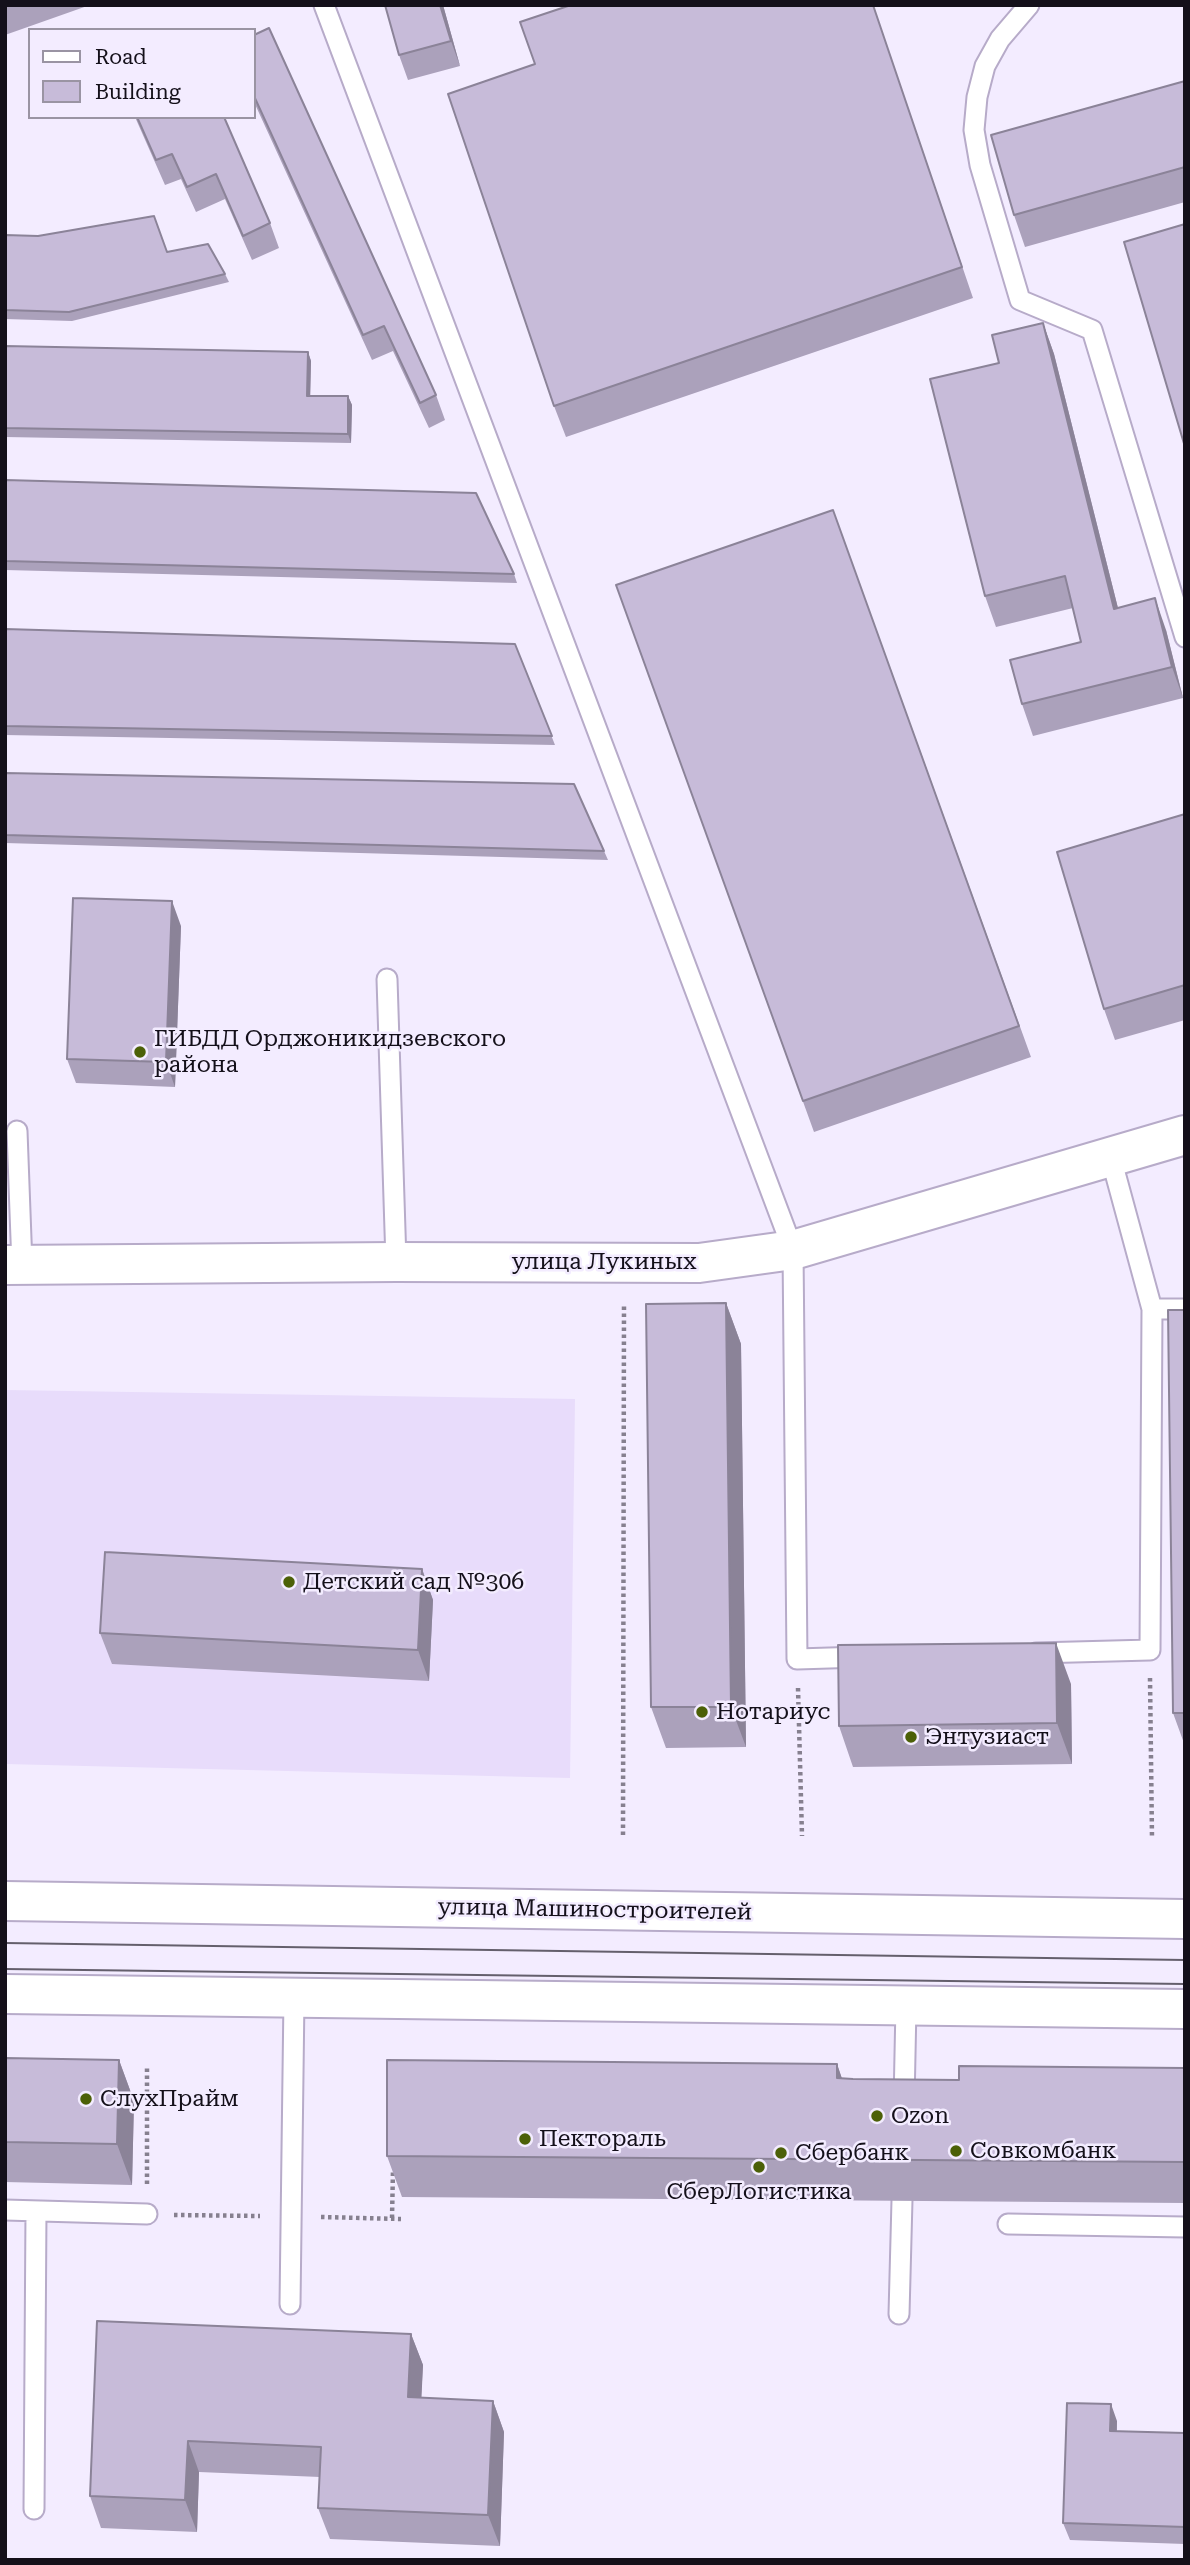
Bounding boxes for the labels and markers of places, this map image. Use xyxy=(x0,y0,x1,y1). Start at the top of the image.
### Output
place label: ГИБДД Орджоникидзевского района xyxy=(154,1025,506,1079)
marker: ГИБДД Орджоникидзевского района xyxy=(132,1044,148,1060)
place label: Детский сад №306 xyxy=(303,1568,524,1596)
marker: Детский сад №306 xyxy=(281,1574,297,1590)
place label: Нотариус xyxy=(716,1698,830,1726)
marker: Нотариус xyxy=(694,1704,710,1720)
place label: Энтузиаст xyxy=(925,1723,1049,1751)
marker: Энтузиаст xyxy=(903,1729,919,1745)
place label: СлухПрайм xyxy=(100,2085,239,2113)
marker: СлухПрайм xyxy=(78,2091,94,2107)
place label: Ozon xyxy=(891,2102,949,2130)
marker: Ozon xyxy=(869,2108,885,2124)
place label: Пектораль xyxy=(539,2125,666,2153)
marker: Пектораль xyxy=(517,2131,533,2147)
place label: Совкомбанк xyxy=(970,2137,1116,2165)
place label: Сбербанк xyxy=(795,2139,909,2167)
marker: Совкомбанк xyxy=(948,2143,964,2159)
marker: Сбербанк xyxy=(773,2145,789,2161)
marker: СберЛогистика xyxy=(751,2159,767,2175)
place label: СберЛогистика xyxy=(667,2178,851,2206)

